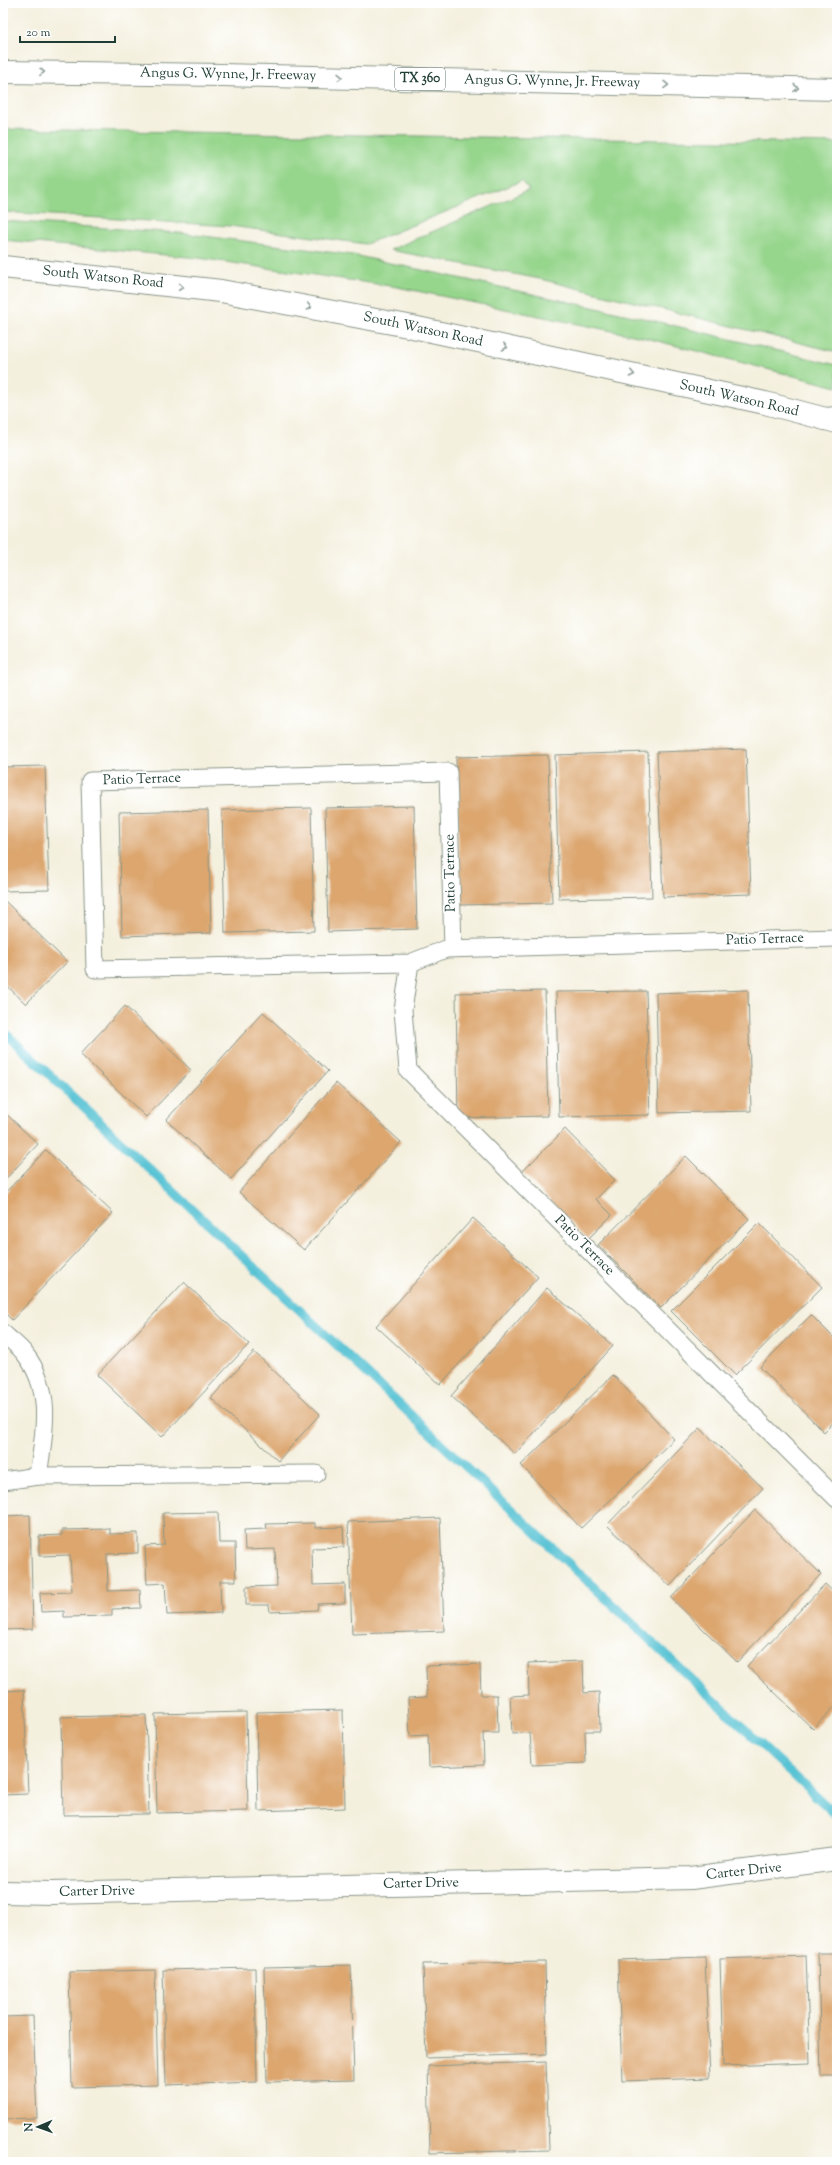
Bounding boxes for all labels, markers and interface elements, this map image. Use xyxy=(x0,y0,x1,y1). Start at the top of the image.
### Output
scale bar xyxy=(20,18,115,44)
text: 20 m xyxy=(26,24,51,42)
street label: Angus G. Wynne, Jr. Freeway xyxy=(140,63,316,87)
one-way arrow xyxy=(39,68,45,76)
road number: TX 360 xyxy=(395,68,445,90)
street label: Angus G. Wynne, Jr. Freeway xyxy=(464,70,640,94)
one-way arrow xyxy=(337,73,343,81)
one-way arrow xyxy=(663,80,669,89)
one-way arrow xyxy=(793,83,799,92)
street label: South Watson Road xyxy=(41,262,165,294)
one-way arrow xyxy=(178,282,184,291)
one-way arrow xyxy=(306,303,312,311)
street label: South Watson Road xyxy=(361,308,485,352)
one-way arrow xyxy=(502,342,508,350)
one-way arrow xyxy=(629,370,635,378)
street label: South Watson Road xyxy=(677,376,801,422)
street label: Patio Terrace xyxy=(103,769,181,791)
street label: Patio Terrace xyxy=(440,834,462,912)
street label: Patio Terrace xyxy=(726,929,804,951)
street label: Patio Terrace xyxy=(549,1211,619,1281)
street label: Carter Drive xyxy=(705,1858,783,1886)
street label: Carter Drive xyxy=(383,1873,459,1895)
street label: Carter Drive xyxy=(59,1881,135,1903)
north arrow xyxy=(18,2107,58,2147)
text: N xyxy=(21,2122,37,2133)

